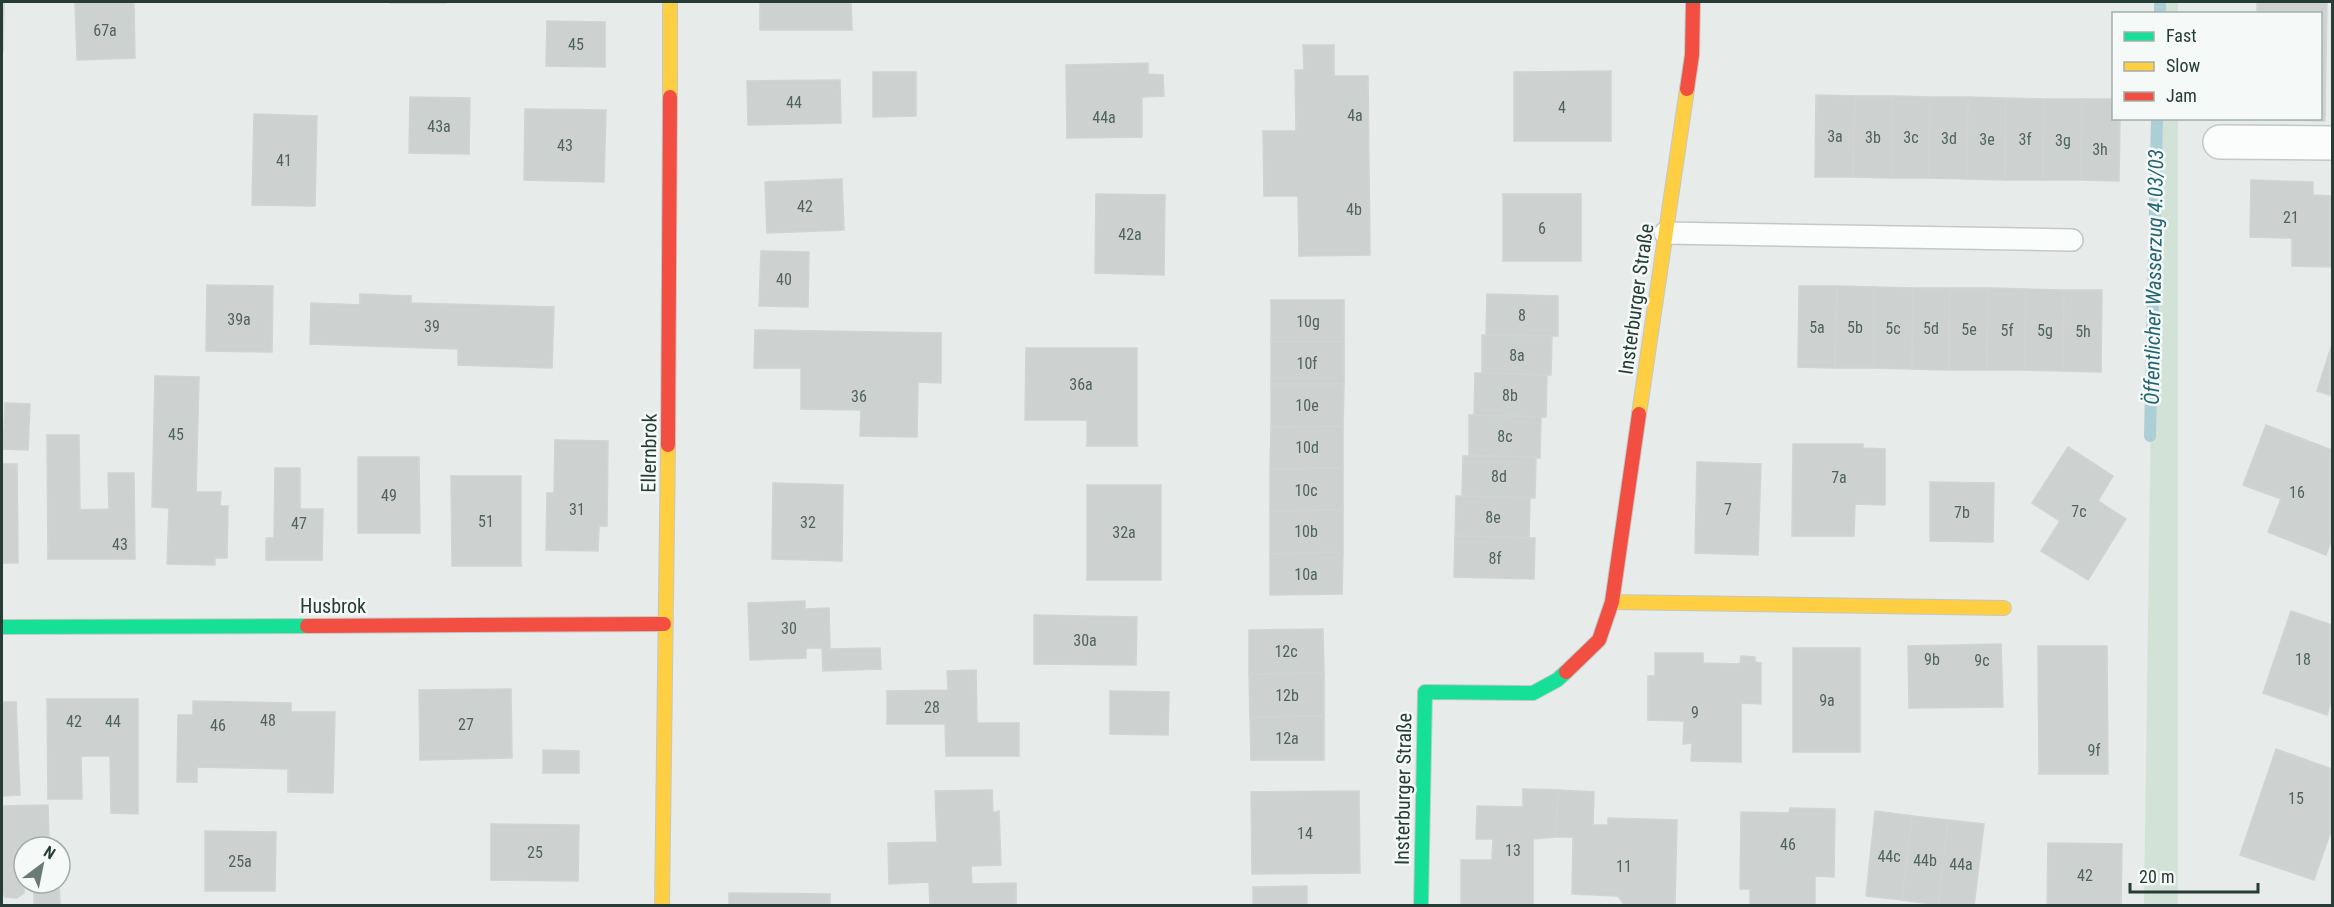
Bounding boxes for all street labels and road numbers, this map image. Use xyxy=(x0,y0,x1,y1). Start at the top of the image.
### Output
street label: Insterburger Straße xyxy=(1614,222,1658,376)
street label: Ellernbrok xyxy=(636,413,662,493)
street label: Husbrok xyxy=(300,594,366,618)
street label: Insterburger Straße xyxy=(1390,713,1416,865)

